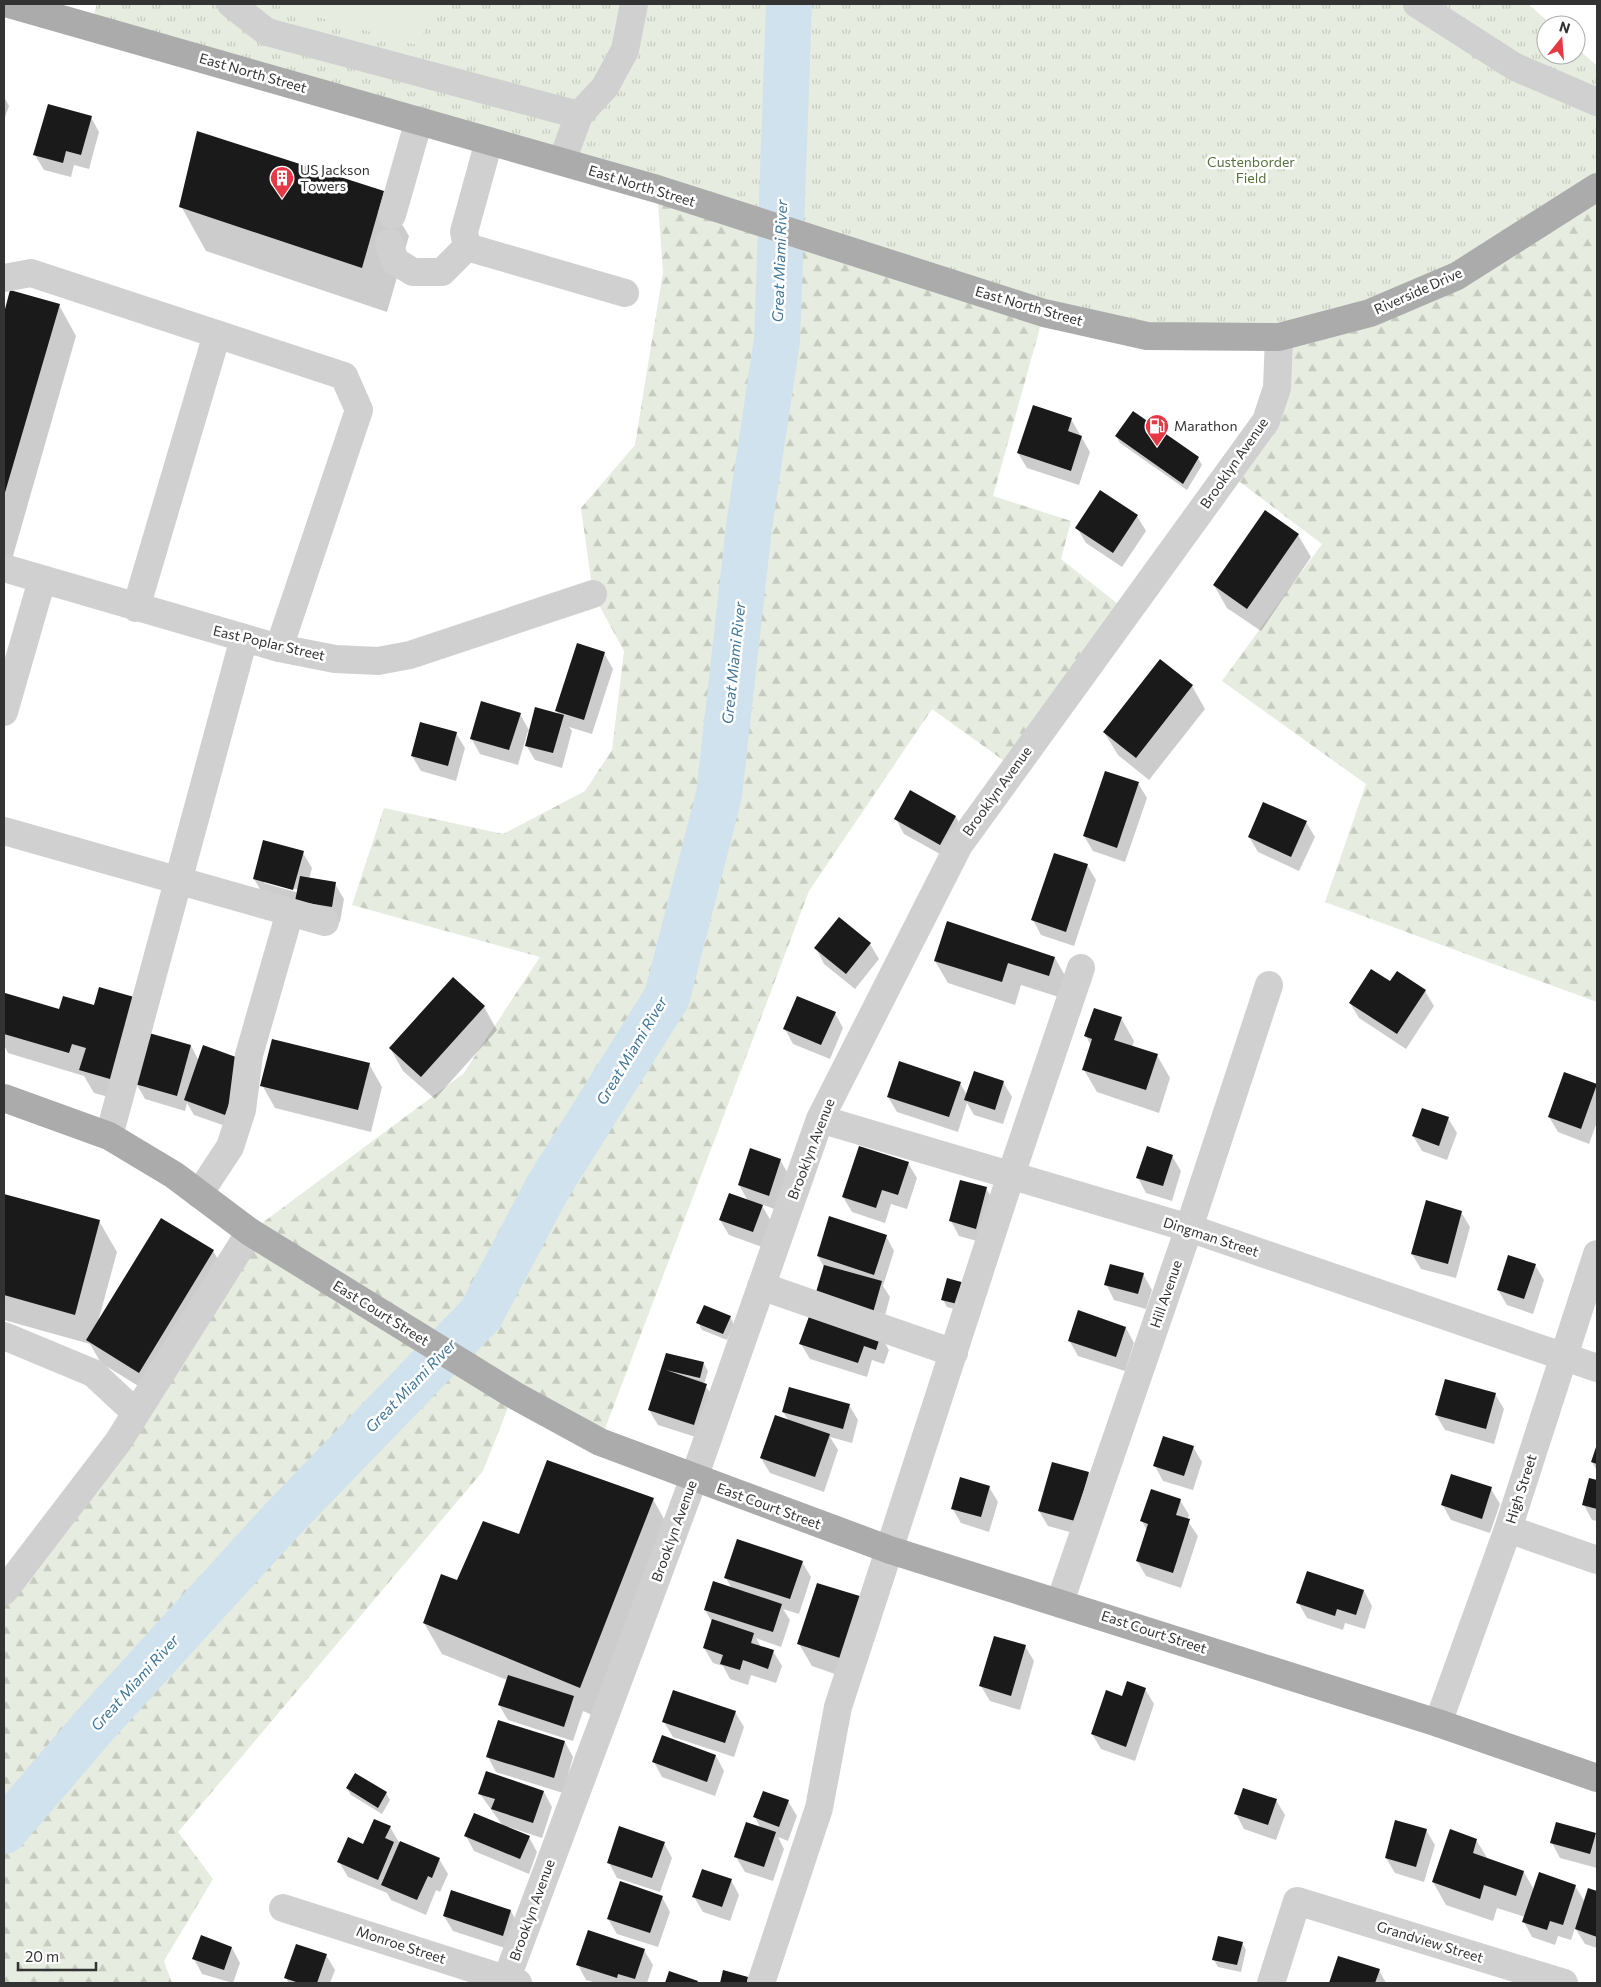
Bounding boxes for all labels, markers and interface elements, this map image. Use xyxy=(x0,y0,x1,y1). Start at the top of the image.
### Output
north arrow xyxy=(1536,15,1586,65)
text: N xyxy=(1557,17,1572,37)
street label: East North Street xyxy=(197,49,309,96)
park label: Custenborder Field xyxy=(1207,153,1295,186)
place label: US Jackson Towers xyxy=(300,161,370,194)
street label: East North Street xyxy=(587,161,698,210)
building icon: US Jackson Towers xyxy=(269,165,295,199)
water label: Great Miami River xyxy=(768,198,790,323)
street label: Riverside Drive xyxy=(1371,264,1464,318)
street label: East North Street xyxy=(973,282,1085,329)
fuel station icon: Marathon xyxy=(1144,413,1170,447)
street label: Brooklyn Avenue xyxy=(1196,414,1271,511)
place label: Marathon xyxy=(1174,417,1238,434)
water label: Great Miami River xyxy=(718,600,748,725)
street label: East Poplar Street xyxy=(212,621,327,664)
street label: Brooklyn Avenue xyxy=(958,742,1035,839)
water label: Great Miami River xyxy=(592,992,671,1108)
street label: Brooklyn Avenue xyxy=(783,1096,838,1202)
street label: Dingman Street xyxy=(1161,1213,1261,1260)
street label: Hill Avenue xyxy=(1146,1258,1185,1330)
street label: East Court Street xyxy=(330,1276,433,1349)
water label: Great Miami River xyxy=(361,1334,460,1436)
street label: High Street xyxy=(1501,1452,1540,1526)
street label: Brooklyn Avenue xyxy=(647,1478,700,1584)
street label: East Court Street xyxy=(715,1479,824,1532)
street label: East Court Street xyxy=(1099,1606,1209,1657)
water label: Great Miami River xyxy=(87,1630,183,1734)
street label: Brooklyn Avenue xyxy=(505,1857,558,1963)
street label: Grandview Street xyxy=(1375,1917,1486,1966)
street label: Monroe Street xyxy=(354,1922,448,1967)
scale bar xyxy=(18,1940,95,1972)
text: 20 m xyxy=(25,1947,59,1965)

